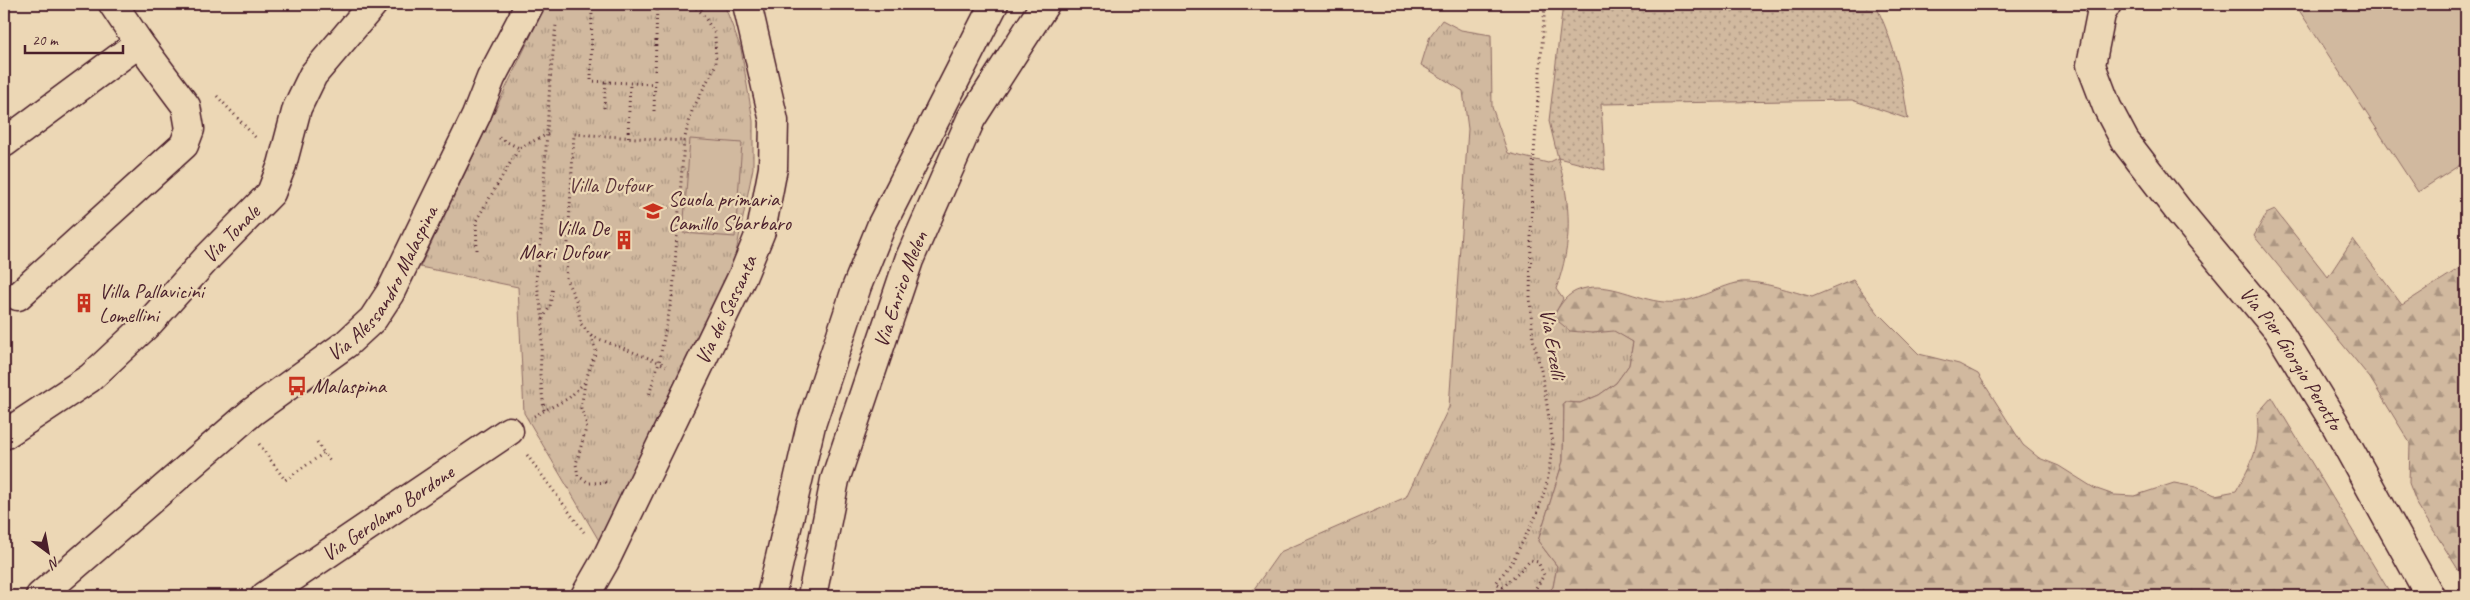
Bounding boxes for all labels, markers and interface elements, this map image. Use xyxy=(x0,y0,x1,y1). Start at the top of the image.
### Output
scale bar xyxy=(25,22,122,54)
text: 20 m xyxy=(32,31,59,50)
park label: Villa Dufour xyxy=(568,172,654,198)
place label: Scuola primaria Camillo Sbarbaro xyxy=(668,186,793,236)
street label: Via Tonale xyxy=(196,198,266,268)
street label: Via Alessandro Malaspina xyxy=(322,200,444,367)
school or university icon: Scuola primaria Camillo Sbarbaro xyxy=(642,200,664,222)
place label: Villa De Mari Dufour xyxy=(519,215,610,265)
street label: Via Enrico Melen xyxy=(868,226,933,351)
building icon: Villa De Mari Dufour xyxy=(613,229,635,251)
street label: Via dei Sessanta xyxy=(689,250,763,369)
place label: Villa Pallavicini Lomellini xyxy=(99,278,207,328)
street label: Via Pier Giorgio Perotto xyxy=(2234,281,2350,436)
building icon: Villa Pallavicini Lomellini xyxy=(73,292,95,314)
street label: Via Erzelli xyxy=(1534,307,1572,384)
place label: Malaspina xyxy=(312,373,388,399)
bus stop icon: Malaspina xyxy=(286,375,308,397)
street label: Via Gerolamo Bordone xyxy=(316,458,460,567)
north arrow xyxy=(22,528,72,578)
text: N xyxy=(44,553,63,573)

